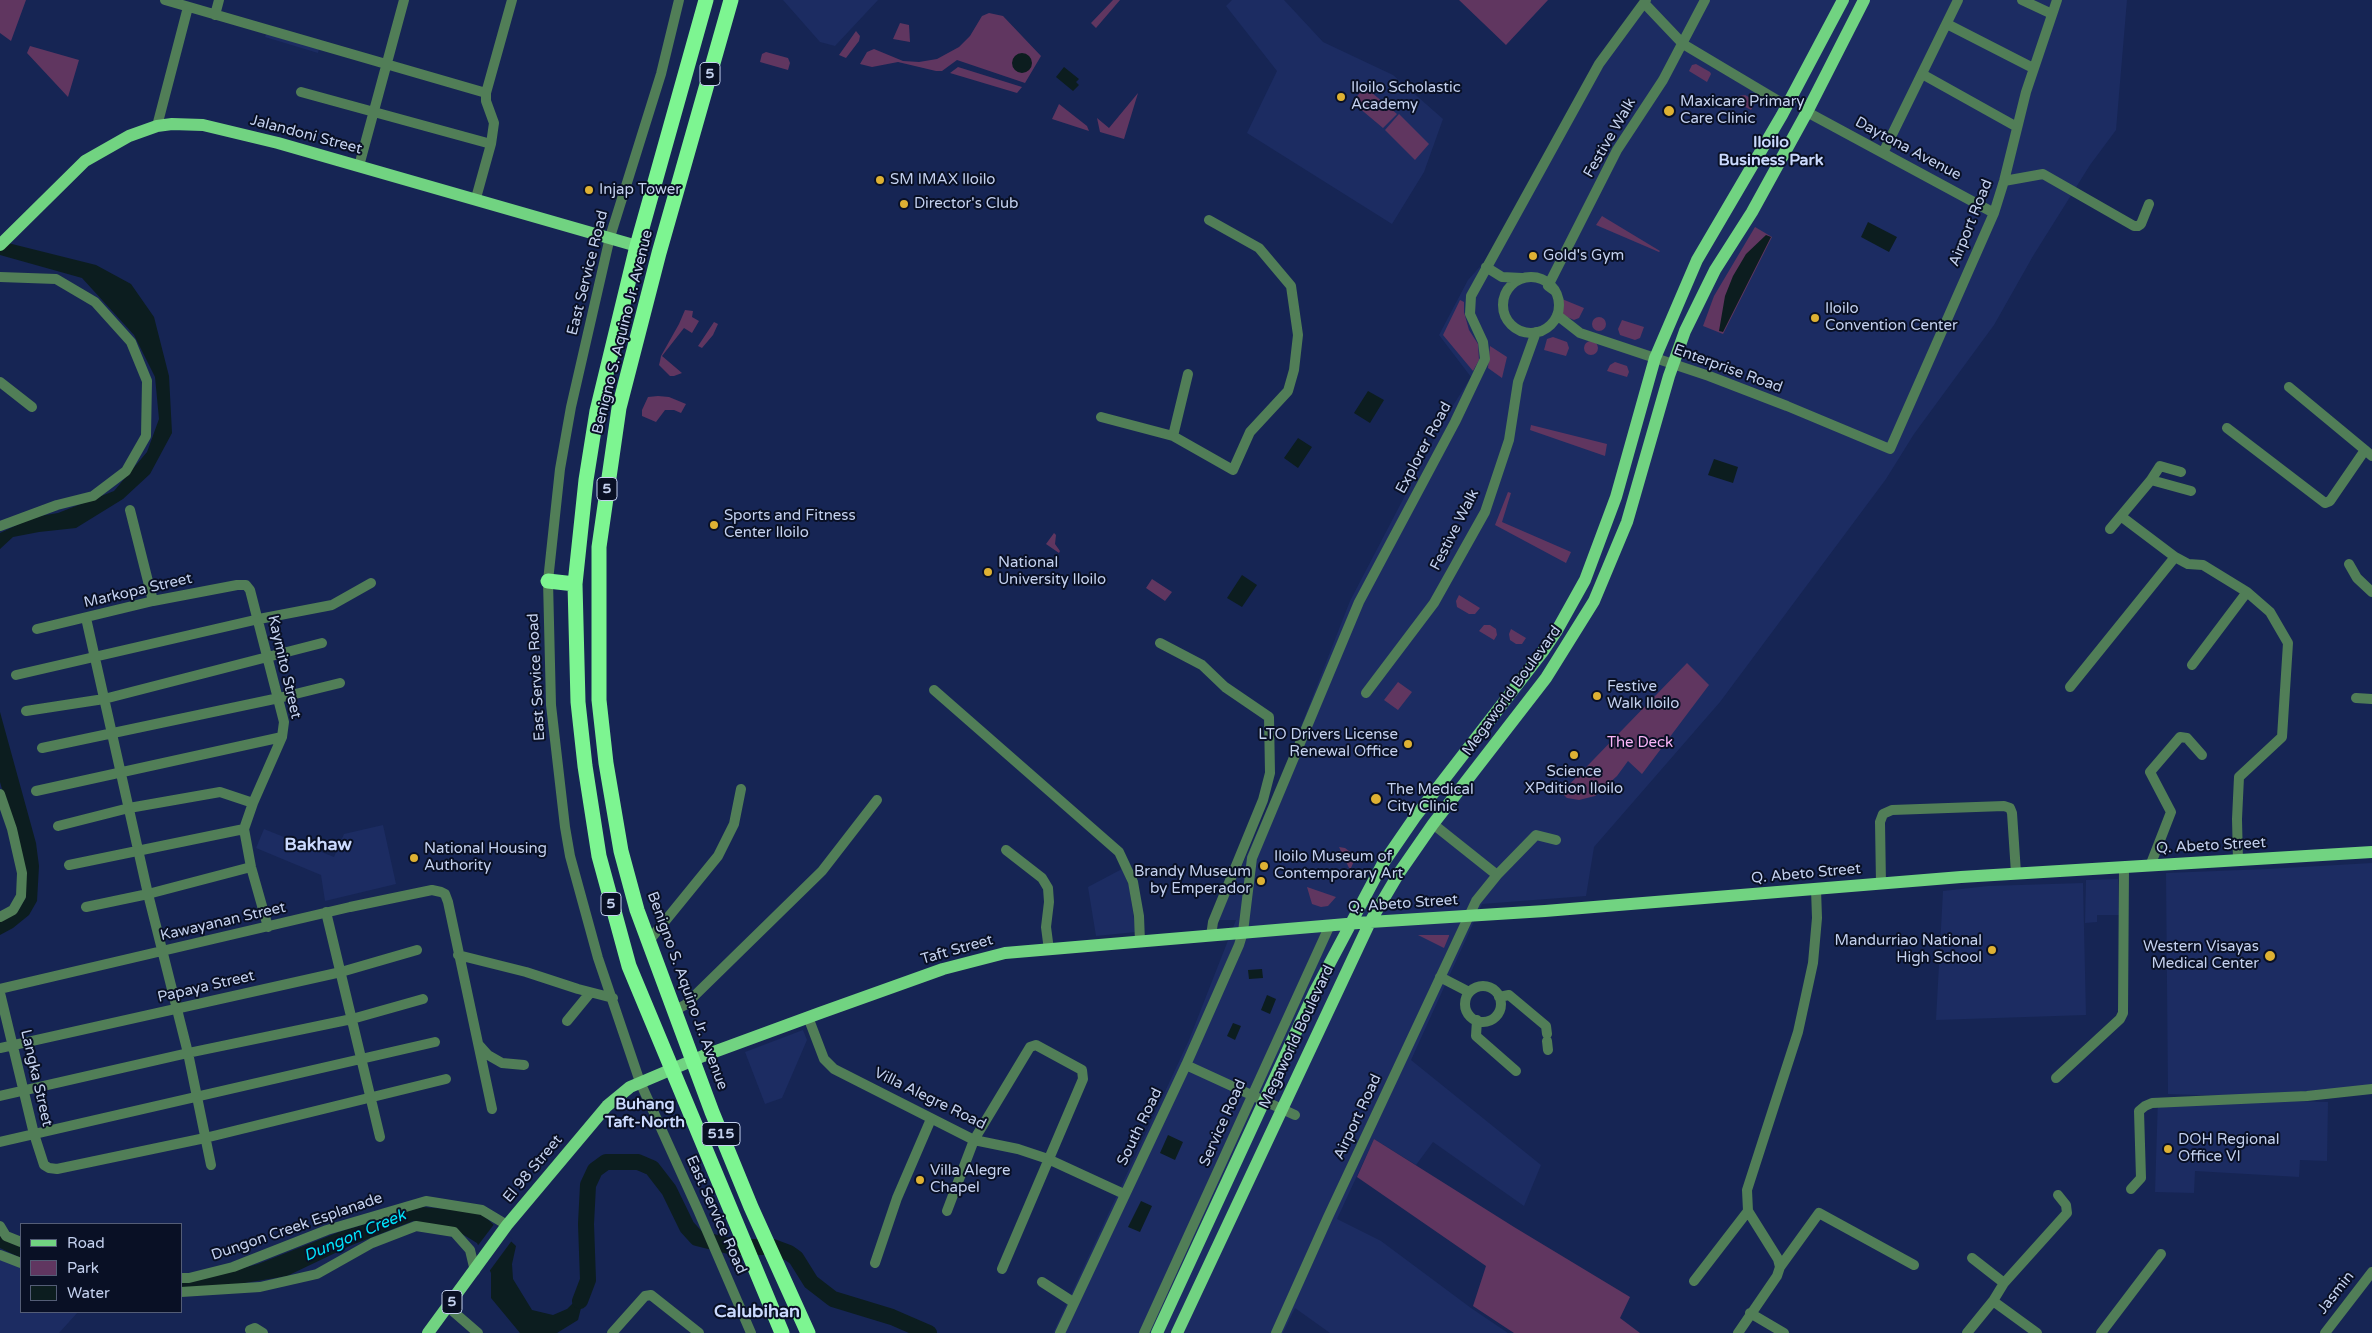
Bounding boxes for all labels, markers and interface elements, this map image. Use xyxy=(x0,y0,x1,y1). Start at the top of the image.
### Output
road number: 5 xyxy=(700,62,720,86)
place label: Iloilo Scholastic Academy xyxy=(1351,79,1461,114)
marker: Iloilo Scholastic Academy xyxy=(1335,91,1347,103)
place label: Maxicare Primary Care Clinic xyxy=(1680,93,1805,128)
street label: Festive Walk xyxy=(1580,95,1640,181)
marker: Maxicare Primary Care Clinic xyxy=(1662,104,1676,118)
street label: Jalandoni Street xyxy=(248,111,364,159)
street label: Daytona Avenue xyxy=(1852,113,1964,185)
district label: Iloilo Business Park xyxy=(1719,133,1823,171)
place label: SM IMAX Iloilo xyxy=(890,171,995,189)
marker: SM IMAX Iloilo xyxy=(874,174,886,186)
street label: Airport Road xyxy=(1945,177,1997,269)
place label: Injap Tower xyxy=(599,181,681,199)
marker: Injap Tower xyxy=(583,184,595,196)
place label: Director's Club xyxy=(914,195,1019,213)
marker: Director's Club xyxy=(898,198,910,210)
street label: East Service Road xyxy=(564,209,612,337)
street label: Benigno S. Aquino Jr. Avenue xyxy=(589,228,657,436)
place label: Gold's Gym xyxy=(1543,247,1624,265)
marker: Gold's Gym xyxy=(1527,250,1539,262)
place label: Iloilo Convention Center xyxy=(1825,300,1958,335)
marker: Iloilo Convention Center xyxy=(1809,312,1821,324)
street label: Enterprise Road xyxy=(1671,341,1785,397)
street label: Explorer Road xyxy=(1392,399,1456,497)
road number: 5 xyxy=(597,478,617,500)
street label: Festive Walk xyxy=(1427,486,1483,574)
place label: Sports and Fitness Center Iloilo xyxy=(724,507,856,542)
marker: Sports and Fitness Center Iloilo xyxy=(708,519,720,531)
place label: National University Iloilo xyxy=(998,554,1106,589)
marker: National University Iloilo xyxy=(982,566,994,578)
street label: Markopa Street xyxy=(82,570,194,612)
street label: East Service Road xyxy=(525,613,549,741)
street label: Kaymito Street xyxy=(263,614,305,720)
street label: Megaworld Boulevard xyxy=(1459,622,1565,760)
place label: Festive Walk Iloilo xyxy=(1607,678,1679,713)
marker: Festive Walk Iloilo xyxy=(1591,690,1603,702)
place label: LTO Drivers License Renewal Office xyxy=(1258,726,1398,761)
park label: The Deck xyxy=(1607,734,1673,752)
marker: LTO Drivers License Renewal Office xyxy=(1402,738,1414,750)
marker: Science XPdition Iloilo xyxy=(1568,749,1580,761)
place label: Science XPdition Iloilo xyxy=(1525,763,1623,798)
place label: The Medical City Clinic xyxy=(1387,781,1474,816)
marker: The Medical City Clinic xyxy=(1369,792,1383,806)
district label: Bakhaw xyxy=(284,834,352,856)
street label: Q. Abeto Street xyxy=(2156,834,2266,858)
place label: National Housing Authority xyxy=(424,840,547,875)
place label: Iloilo Museum of Contemporary Art xyxy=(1274,848,1403,883)
marker: National Housing Authority xyxy=(408,852,420,864)
marker: Iloilo Museum of Contemporary Art xyxy=(1258,860,1270,872)
street label: Q. Abeto Street xyxy=(1750,860,1862,888)
place label: Brandy Museum by Emperador xyxy=(1134,863,1251,898)
marker: Brandy Museum by Emperador xyxy=(1255,875,1267,887)
street label: Benigno S. Aquino Jr. Avenue xyxy=(643,889,731,1093)
street label: Q. Abeto Street xyxy=(1347,891,1459,917)
road number: 5 xyxy=(601,892,621,916)
street label: Kawayanan Street xyxy=(158,899,288,945)
street label: Taft Street xyxy=(919,931,995,969)
place label: Mandurriao National High School xyxy=(1834,932,1982,967)
place label: Western Visayas Medical Center xyxy=(2143,938,2259,973)
marker: Mandurriao National High School xyxy=(1986,944,1998,956)
marker: Western Visayas Medical Center xyxy=(2263,949,2277,963)
street label: Megaworld Boulevard xyxy=(1256,962,1338,1112)
street label: Papaya Street xyxy=(156,967,256,1007)
street label: Langka Street xyxy=(16,1028,56,1128)
street label: Villa Alegre Road xyxy=(871,1064,989,1134)
street label: Airport Road xyxy=(1330,1071,1386,1163)
street label: Service Road xyxy=(1196,1077,1250,1169)
street label: South Road xyxy=(1114,1085,1166,1169)
district label: Buhang Taft-North xyxy=(605,1095,685,1133)
road number: 515 xyxy=(702,1122,740,1146)
street label: El 98 Street xyxy=(499,1131,567,1207)
place label: DOH Regional Office VI xyxy=(2178,1131,2279,1166)
marker: DOH Regional Office VI xyxy=(2162,1143,2174,1155)
street label: East Service Road xyxy=(682,1153,750,1277)
place label: Villa Alegre Chapel xyxy=(930,1162,1011,1197)
marker: Villa Alegre Chapel xyxy=(914,1174,926,1186)
street label: Dungon Creek Esplanade xyxy=(209,1189,385,1265)
water label: Dungon Creek xyxy=(301,1206,409,1266)
legend xyxy=(20,1223,182,1313)
text: Road xyxy=(67,1234,105,1252)
text: Park xyxy=(67,1259,99,1277)
street label: Jasmin xyxy=(2314,1268,2358,1318)
text: Water xyxy=(67,1284,110,1302)
road number: 5 xyxy=(442,1290,462,1314)
district label: Calubihan xyxy=(714,1301,800,1323)

